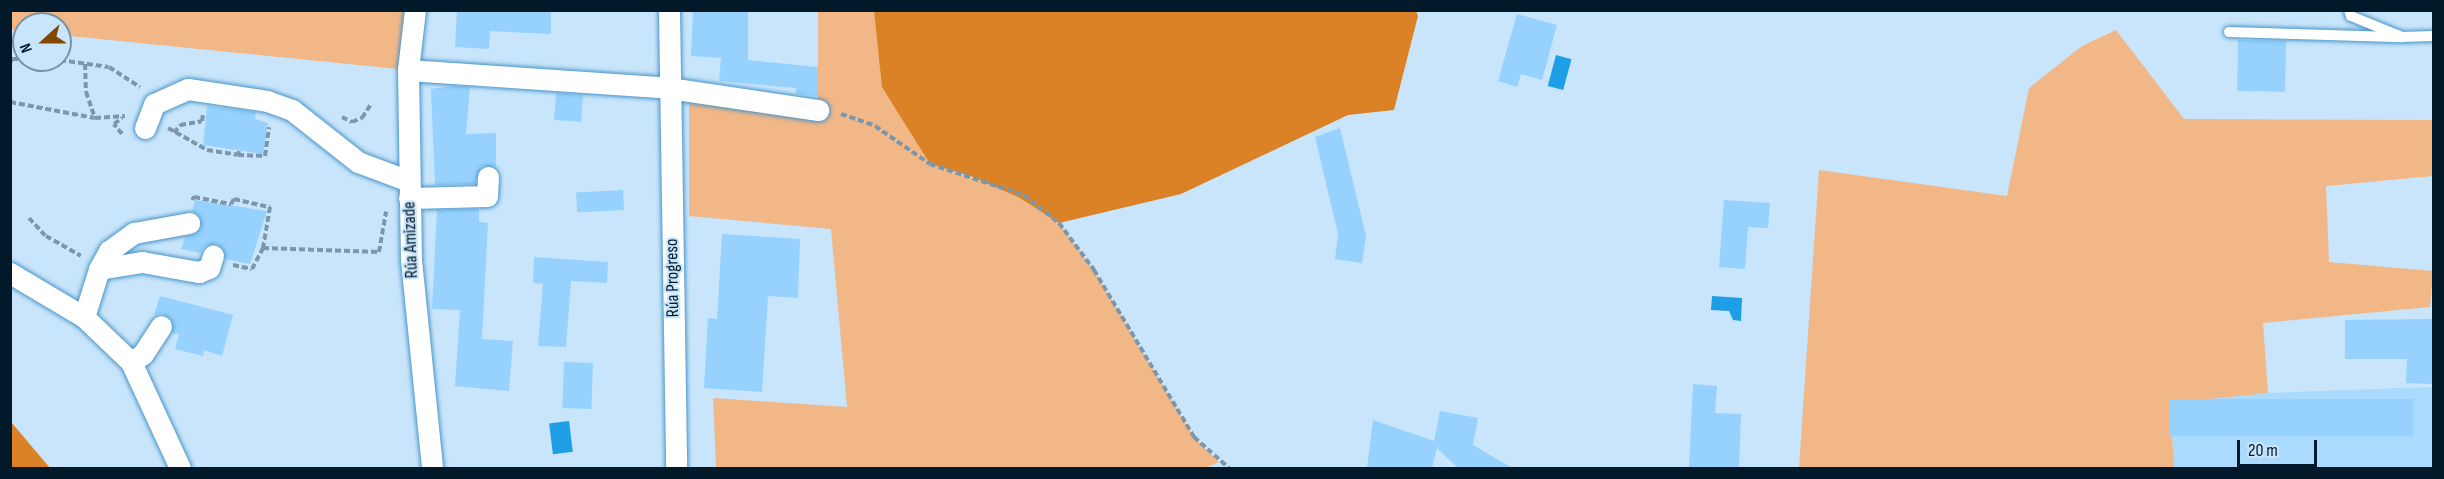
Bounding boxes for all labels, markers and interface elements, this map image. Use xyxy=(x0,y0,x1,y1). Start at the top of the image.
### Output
north arrow xyxy=(12,12,72,72)
text: N xyxy=(16,41,37,55)
street label: Rúa Amizade xyxy=(399,201,423,279)
street label: Rúa Progreso xyxy=(662,238,684,318)
scale bar xyxy=(2240,428,2320,466)
text: 20 m xyxy=(2248,440,2278,461)

